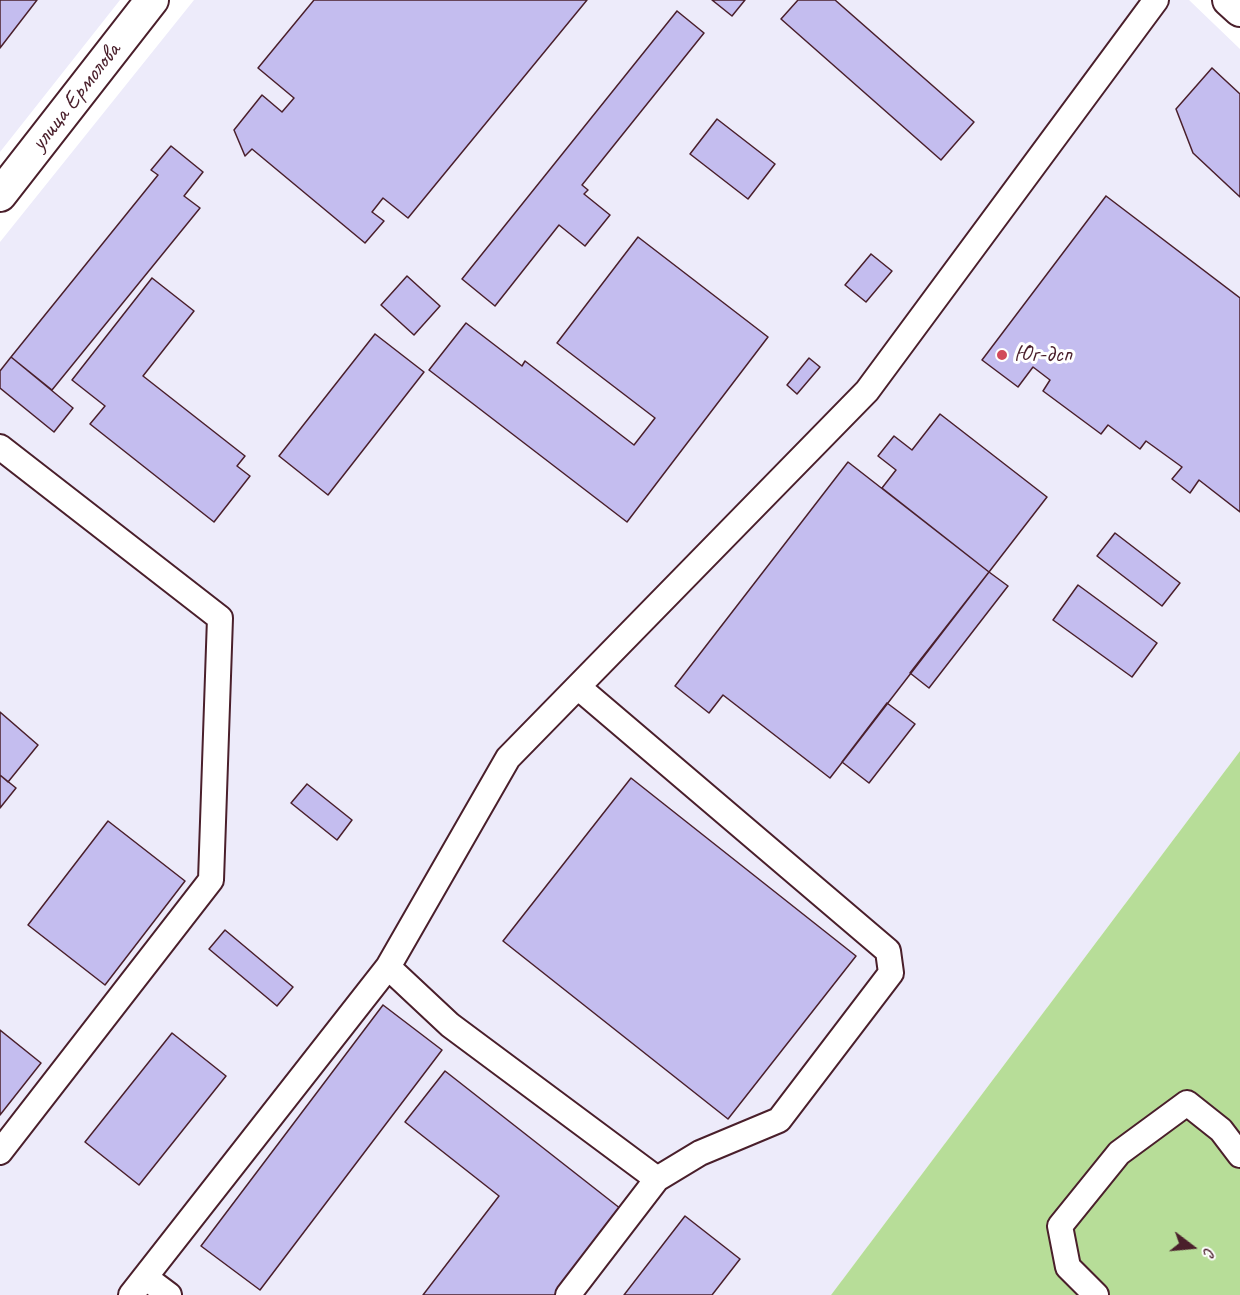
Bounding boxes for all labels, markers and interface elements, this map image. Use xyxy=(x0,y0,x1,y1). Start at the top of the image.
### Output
street label: улица Ермолова xyxy=(25,37,127,157)
place label: Юг-дсп xyxy=(1014,341,1072,369)
marker: Юг-дсп xyxy=(995,348,1009,362)
north arrow xyxy=(1162,1217,1222,1277)
text: С xyxy=(1199,1245,1220,1258)

